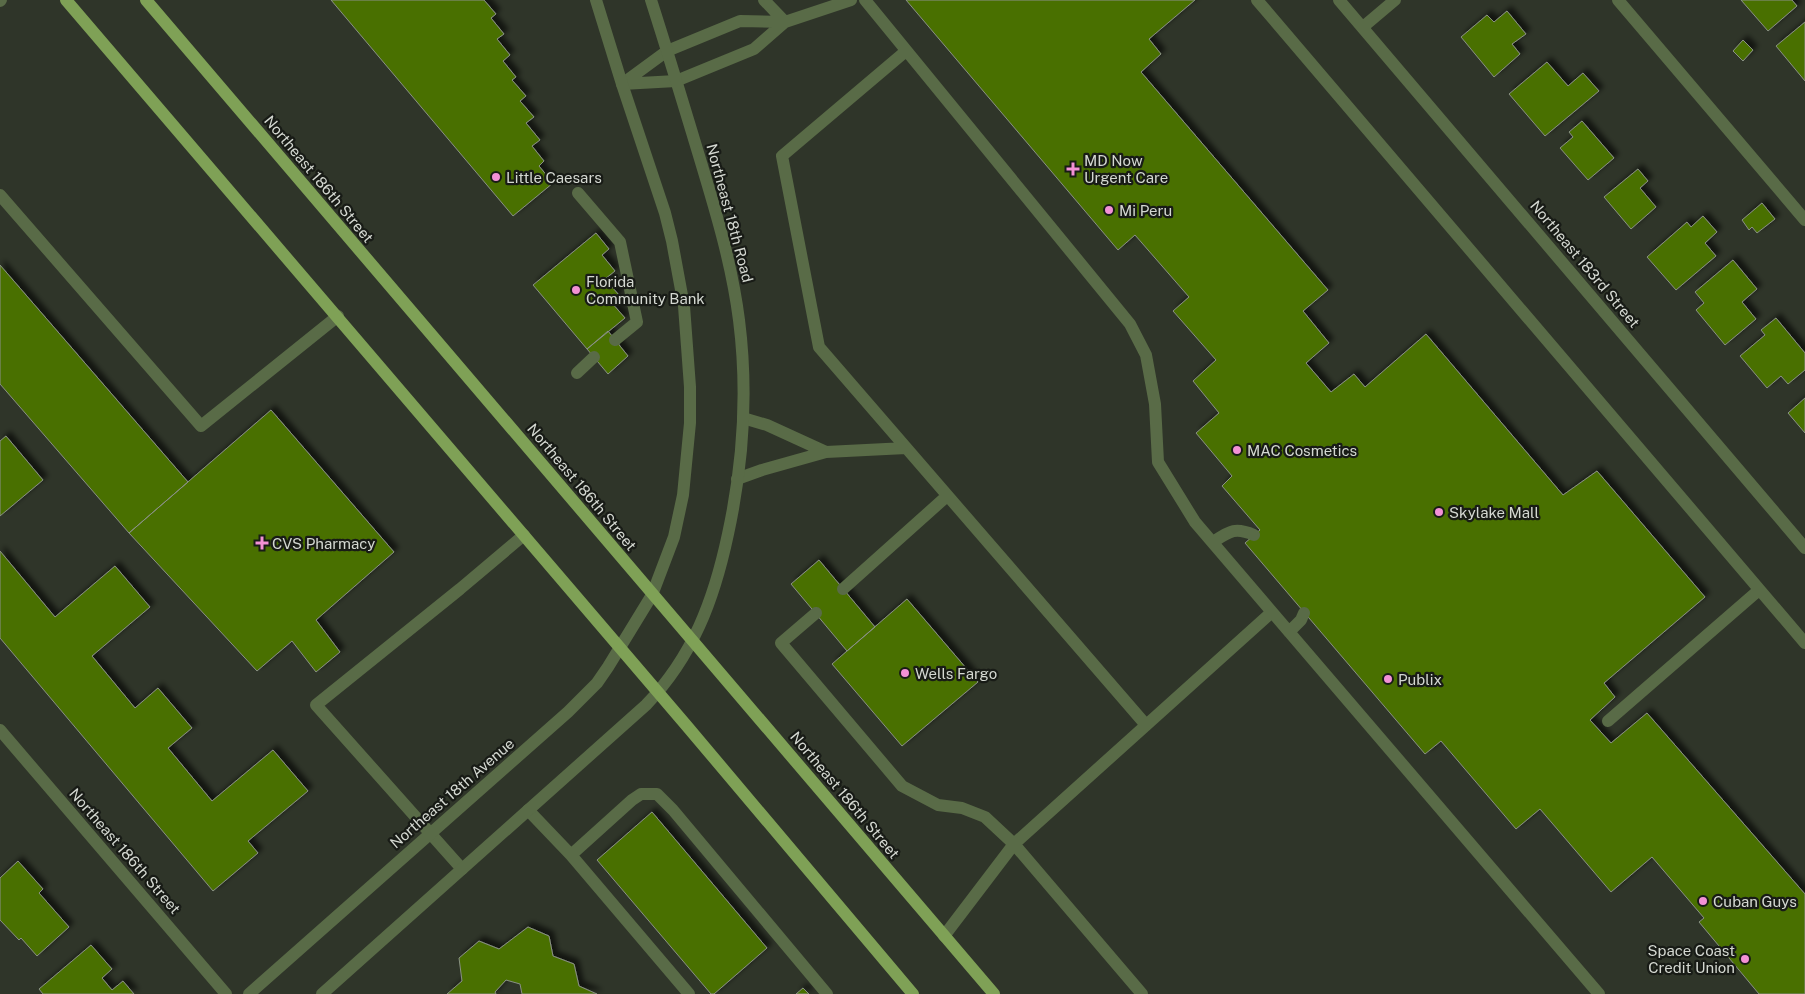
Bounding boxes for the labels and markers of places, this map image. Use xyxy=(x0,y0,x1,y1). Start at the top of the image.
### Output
place label: MD Now Urgent Care xyxy=(1084,152,1168,186)
marker: MD Now Urgent Care xyxy=(1066,162,1080,176)
place label: Little Caesars xyxy=(506,169,602,186)
marker: Little Caesars xyxy=(490,171,502,183)
place label: Mi Peru xyxy=(1119,202,1172,219)
marker: Mi Peru xyxy=(1103,204,1115,216)
place label: Florida Community Bank xyxy=(586,273,705,307)
marker: Florida Community Bank xyxy=(570,284,582,296)
place label: MAC Cosmetics xyxy=(1247,442,1357,459)
marker: MAC Cosmetics xyxy=(1231,444,1243,456)
place label: Skylake Mall xyxy=(1449,504,1539,521)
marker: Skylake Mall xyxy=(1433,506,1445,518)
place label: CVS Pharmacy xyxy=(272,535,375,552)
marker: CVS Pharmacy xyxy=(256,537,268,549)
place label: Wells Fargo xyxy=(915,665,997,682)
marker: Wells Fargo xyxy=(899,667,911,679)
place label: Publix xyxy=(1398,671,1442,688)
marker: Publix xyxy=(1382,673,1394,685)
place label: Cuban Guys xyxy=(1713,893,1797,910)
marker: Cuban Guys xyxy=(1697,895,1709,907)
place label: Space Coast Credit Union xyxy=(1648,942,1735,976)
marker: Space Coast Credit Union xyxy=(1739,953,1751,965)

